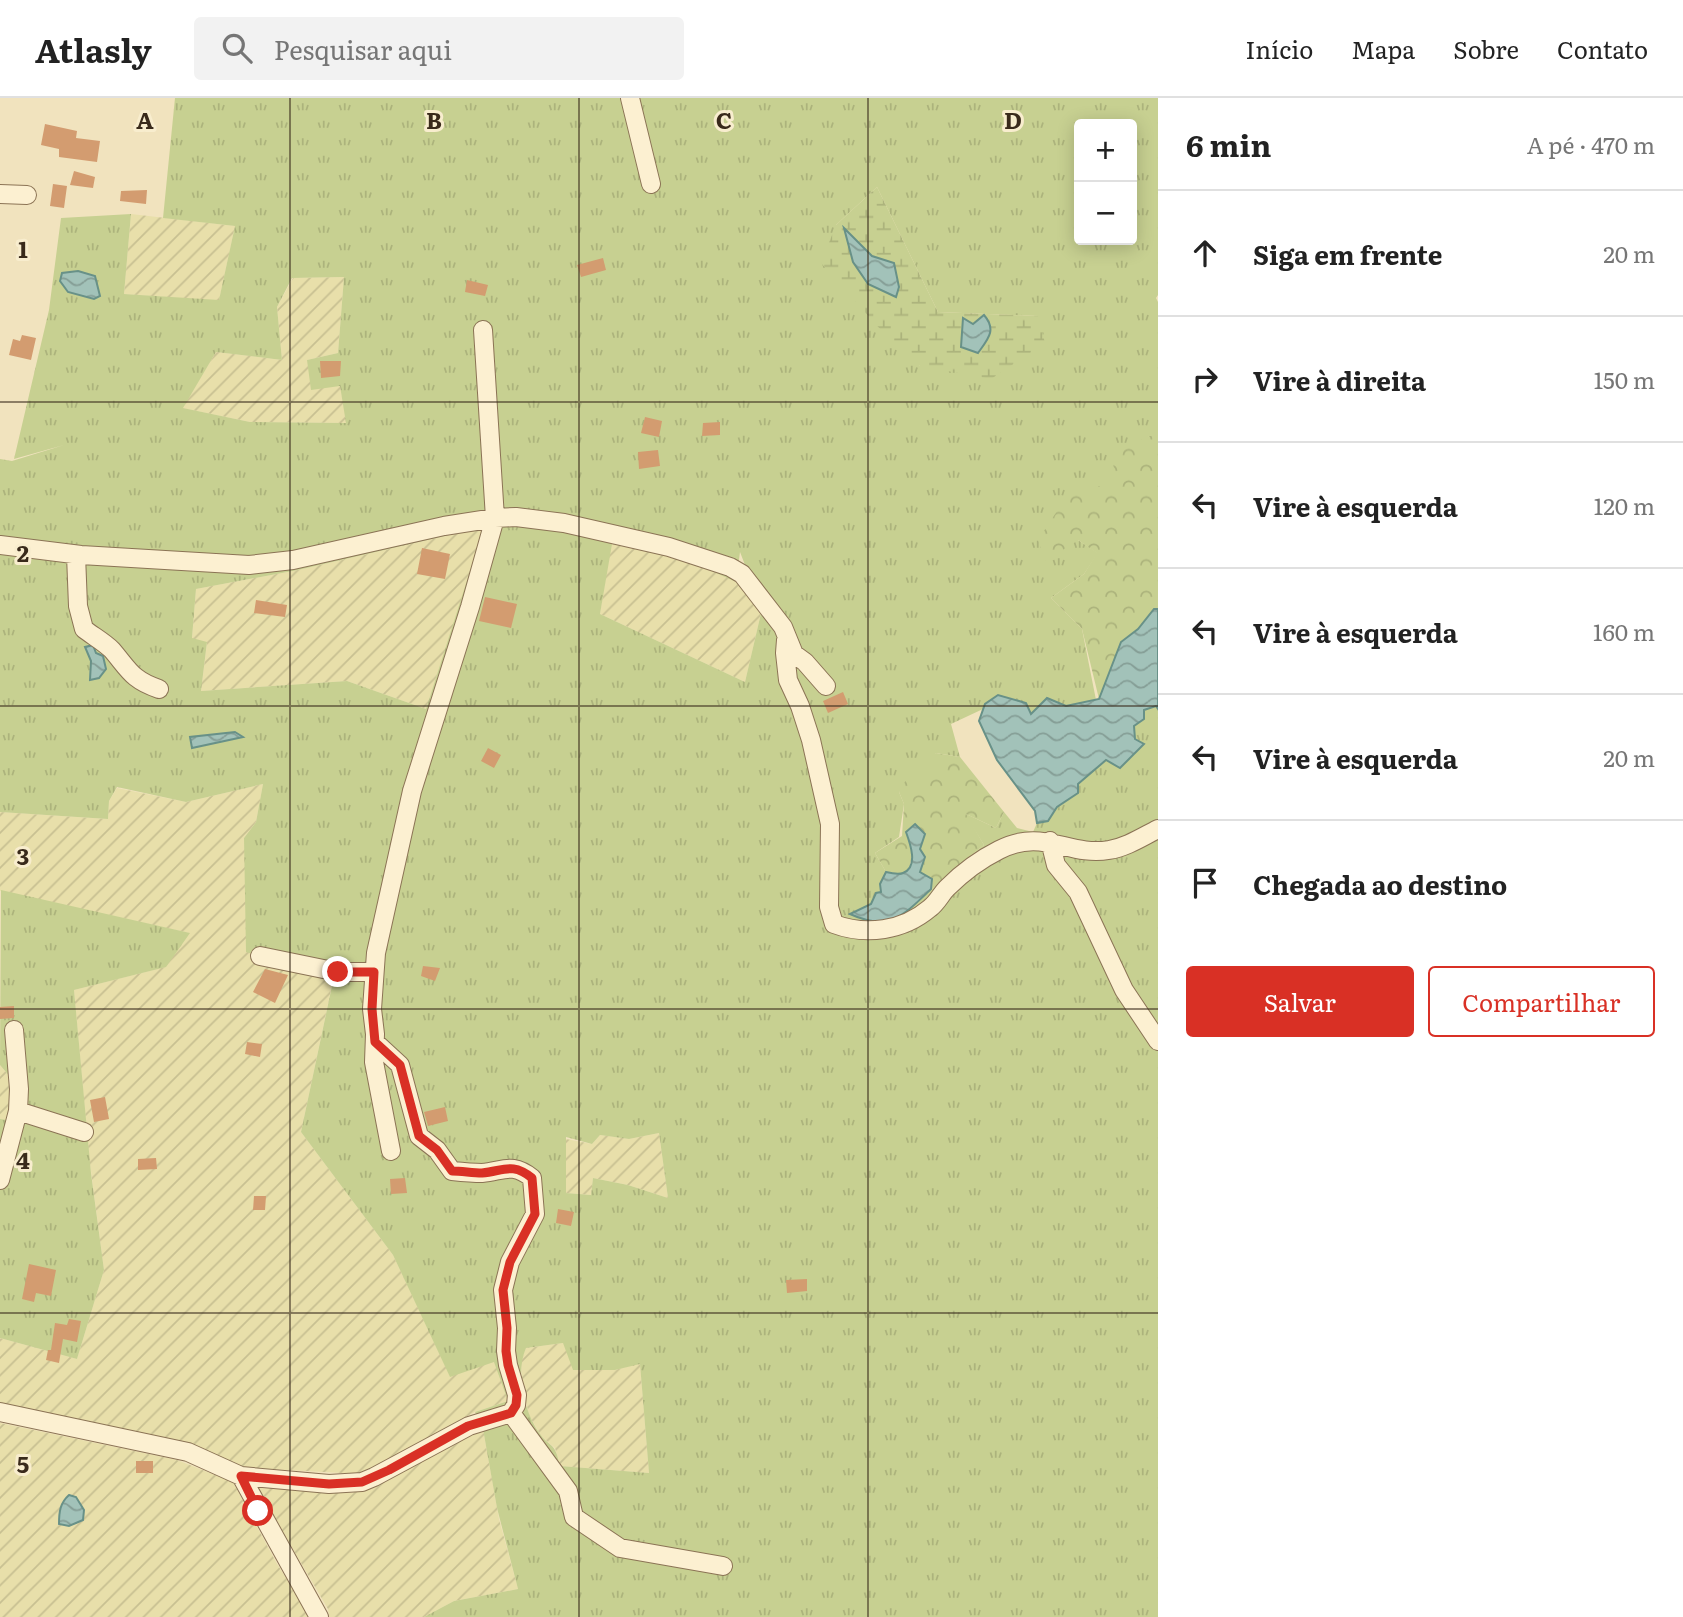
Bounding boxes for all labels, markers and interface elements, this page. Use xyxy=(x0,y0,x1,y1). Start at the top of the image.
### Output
search box xyxy=(194,17,684,80)
text: Atlasly xyxy=(35,24,152,73)
icon: search xyxy=(218,29,256,67)
text: Pesquisar aqui xyxy=(274,29,452,68)
text: Início xyxy=(1246,31,1313,66)
text: Mapa xyxy=(1351,31,1415,66)
text: Sobre xyxy=(1453,31,1519,66)
text: Contato xyxy=(1557,31,1648,66)
text: A xyxy=(136,102,154,136)
text: B xyxy=(426,102,442,136)
text: C xyxy=(716,102,732,136)
text: D xyxy=(1004,102,1022,136)
map controls xyxy=(1074,119,1137,245)
button: + xyxy=(1074,119,1137,182)
text: 6 min xyxy=(1186,122,1271,166)
text: A pé · 470 m xyxy=(1527,127,1655,161)
button: − xyxy=(1074,182,1137,245)
text: 1 xyxy=(18,231,28,265)
icon: ahead xyxy=(1186,234,1224,272)
text: Siga em frente xyxy=(1253,234,1442,273)
text: 20 m xyxy=(1603,236,1655,270)
icon: right xyxy=(1186,360,1224,398)
text: Vire à direita xyxy=(1253,360,1426,399)
text: 150 m xyxy=(1594,362,1655,396)
icon: left xyxy=(1186,486,1224,524)
text: Vire à esquerda xyxy=(1253,486,1458,525)
text: 120 m xyxy=(1594,488,1655,522)
text: 2 xyxy=(17,535,29,569)
icon: left xyxy=(1186,612,1224,650)
text: Vire à esquerda xyxy=(1253,612,1458,651)
text: 160 m xyxy=(1593,614,1655,648)
icon: left xyxy=(1186,738,1224,776)
text: Vire à esquerda xyxy=(1253,738,1458,777)
text: 20 m xyxy=(1603,740,1655,774)
text: 3 xyxy=(17,838,29,872)
icon: arrive xyxy=(1186,864,1224,902)
text: Chegada ao destino xyxy=(1253,864,1507,903)
route end xyxy=(322,956,353,987)
button: Salvar xyxy=(1186,966,1414,1037)
button: Compartilhar xyxy=(1428,966,1655,1037)
text: 4 xyxy=(16,1142,30,1176)
text: 5 xyxy=(17,1446,29,1480)
route start xyxy=(242,1495,273,1526)

